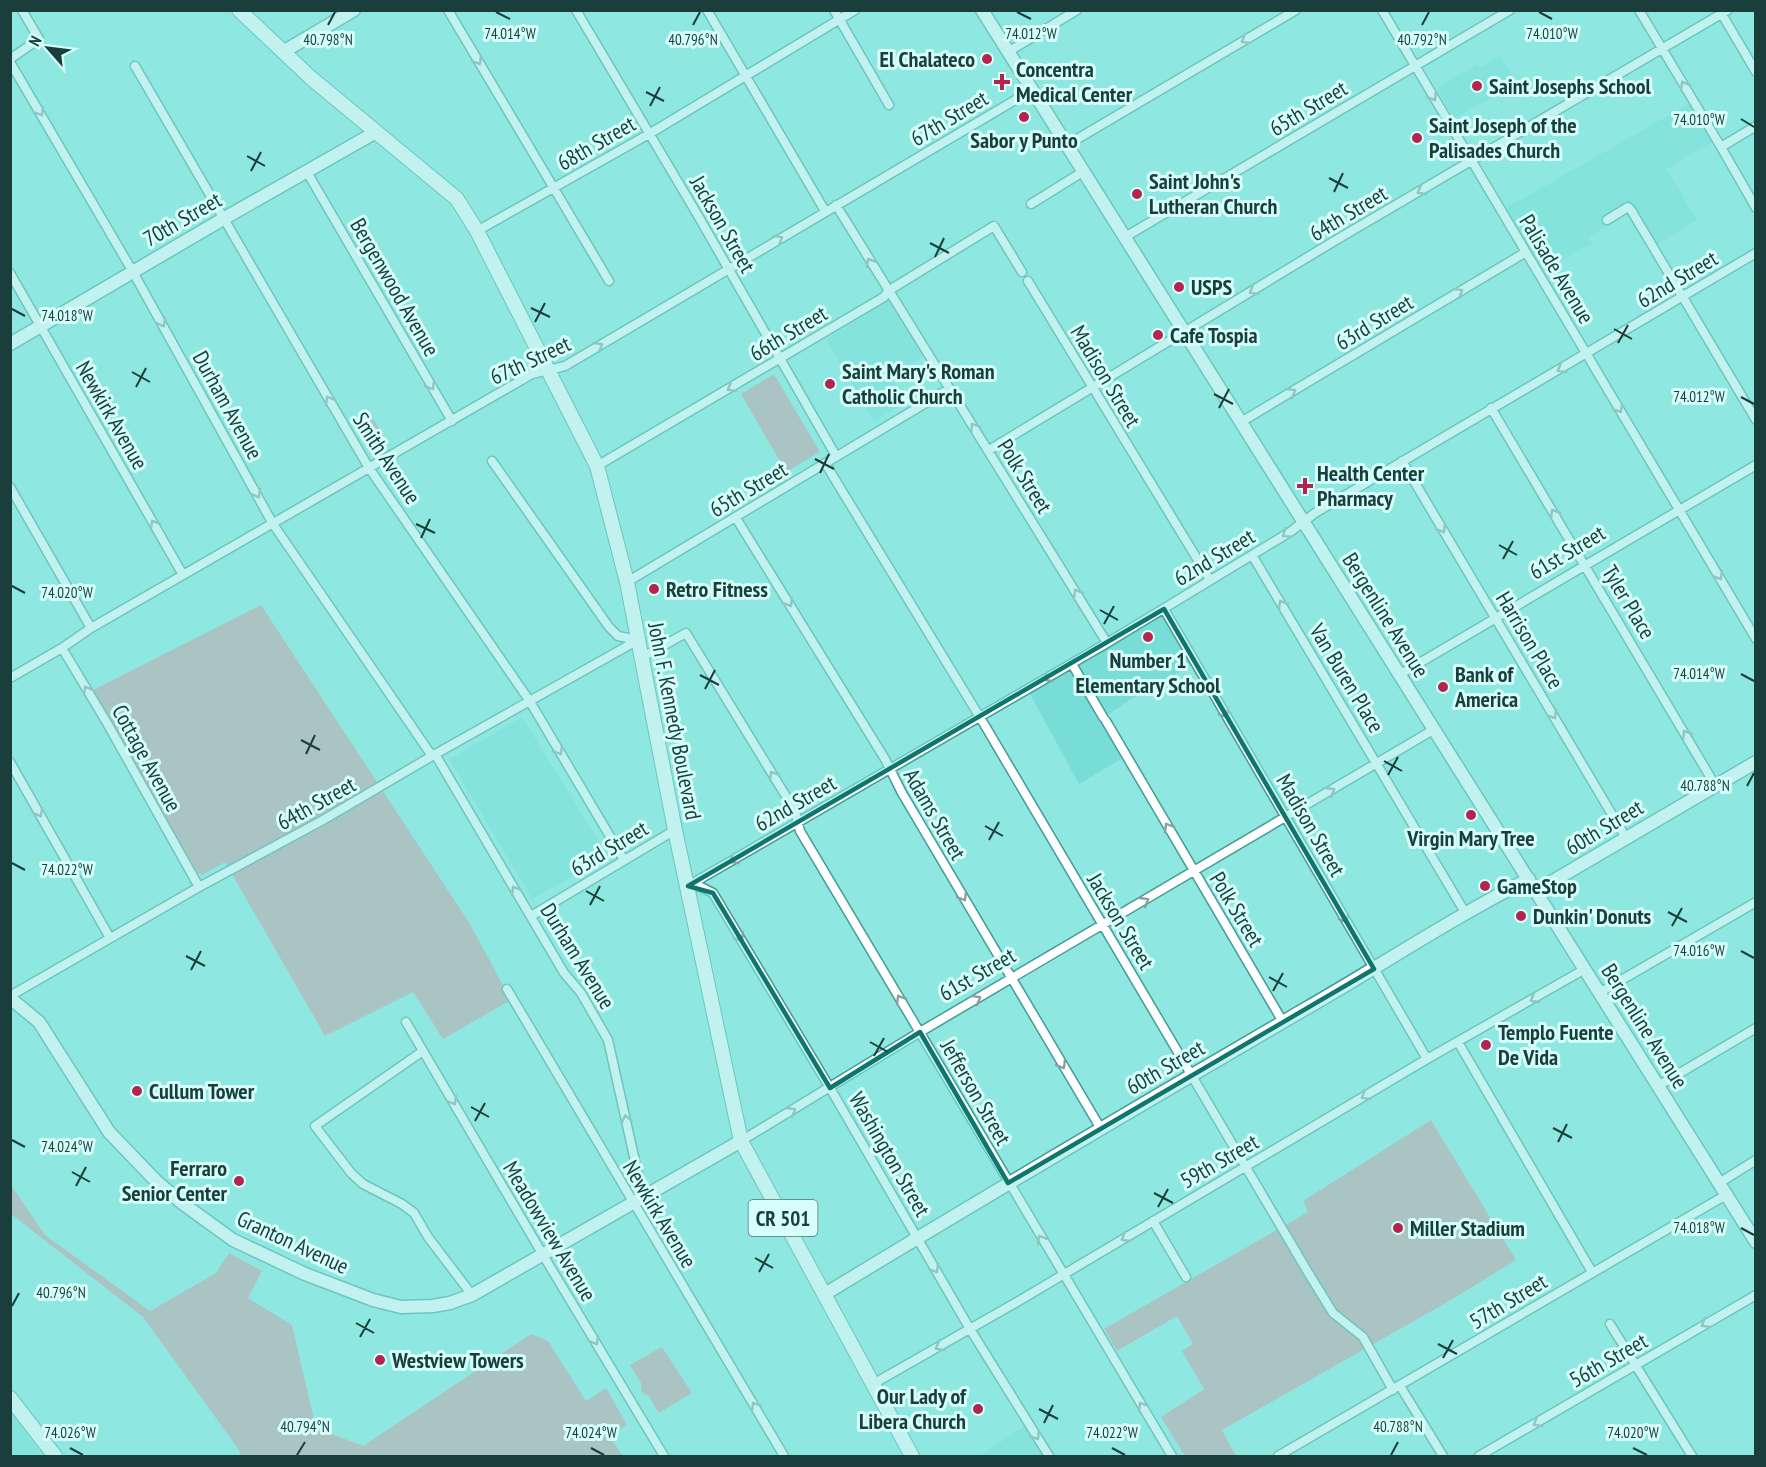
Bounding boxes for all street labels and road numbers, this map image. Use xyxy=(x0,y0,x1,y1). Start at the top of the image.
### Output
street label: 65th Street xyxy=(1264,74,1352,142)
street label: 67th Street xyxy=(905,84,993,152)
street label: 68th Street xyxy=(552,109,640,177)
street label: Jackson Street xyxy=(684,170,762,277)
street label: 64th Street xyxy=(1304,179,1392,247)
street label: 70th Street xyxy=(138,185,226,253)
street label: Palisade Avenue xyxy=(1513,209,1601,329)
street label: Bergenwood Avenue xyxy=(344,213,446,361)
street label: 62nd Street xyxy=(1632,244,1722,314)
street label: 63rd Street xyxy=(1330,288,1418,356)
street label: 66th Street xyxy=(744,299,832,367)
street label: Madison Street xyxy=(1065,320,1147,432)
street label: 67th Street xyxy=(485,329,575,391)
street label: Durham Avenue xyxy=(187,346,269,464)
street label: Newkirk Avenue xyxy=(70,356,154,474)
street label: Smith Avenue xyxy=(347,407,427,509)
street label: Polk Street xyxy=(991,434,1059,518)
street label: 65th Street xyxy=(704,455,792,523)
street label: 61st Street xyxy=(1524,518,1610,586)
street label: 62nd Street xyxy=(1169,522,1259,592)
street label: Bergenline Avenue xyxy=(1336,547,1436,683)
street label: Tyler Place xyxy=(1596,560,1662,644)
street label: Harrison Place xyxy=(1490,586,1570,694)
street label: Van Buren Place xyxy=(1303,618,1390,738)
street label: John F. Kennedy Boulevard xyxy=(642,619,708,822)
street label: Cottage Avenue xyxy=(106,700,188,816)
street label: Adams Street xyxy=(898,763,972,865)
street label: 62nd Street xyxy=(749,769,841,837)
street label: Madison Street xyxy=(1270,769,1352,881)
street label: 64th Street xyxy=(272,770,360,836)
street label: 60th Street xyxy=(1560,793,1648,861)
street label: 63rd Street xyxy=(565,814,653,882)
street label: Jackson Street xyxy=(1081,867,1161,974)
street label: Polk Street xyxy=(1204,867,1270,951)
street label: Durham Avenue xyxy=(534,898,622,1014)
street label: 61st Street xyxy=(934,941,1020,1007)
street label: Bergenline Avenue xyxy=(1595,958,1695,1094)
street label: Jefferson Street xyxy=(934,1033,1017,1150)
street label: 60th Street xyxy=(1121,1033,1209,1101)
street label: Washington Street xyxy=(843,1087,937,1221)
street label: 59th Street xyxy=(1175,1127,1263,1195)
street label: Newkirk Avenue xyxy=(617,1155,703,1273)
street label: Meadowview Avenue xyxy=(497,1156,603,1306)
road number: CR 501 xyxy=(748,1200,818,1236)
street label: Granton Avenue xyxy=(233,1204,353,1280)
street label: 57th Street xyxy=(1464,1267,1552,1335)
street label: 56th Street xyxy=(1564,1326,1652,1394)

